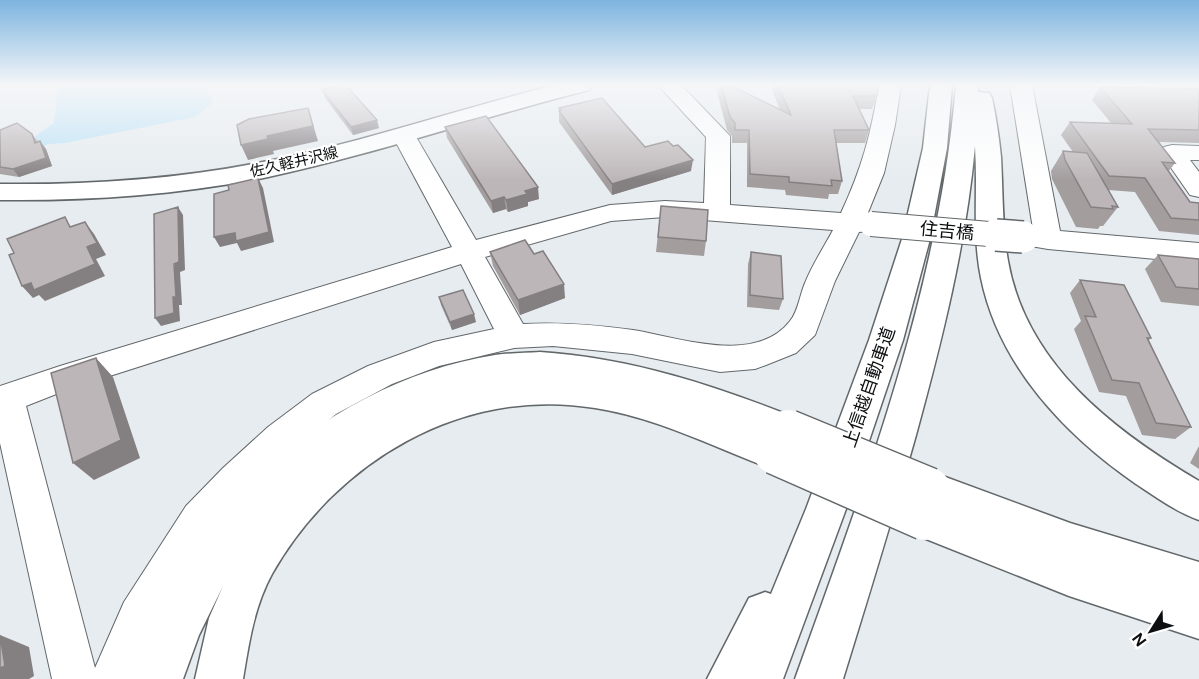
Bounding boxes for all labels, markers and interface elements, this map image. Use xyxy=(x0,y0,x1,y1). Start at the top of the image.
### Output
street label: 佐久軽井沢線 xyxy=(248,142,340,182)
street label: 住吉橋 xyxy=(919,217,975,245)
street label: 上信越自動車道 xyxy=(837,324,901,450)
north arrow xyxy=(1121,601,1181,661)
text: N xyxy=(1128,629,1151,651)

